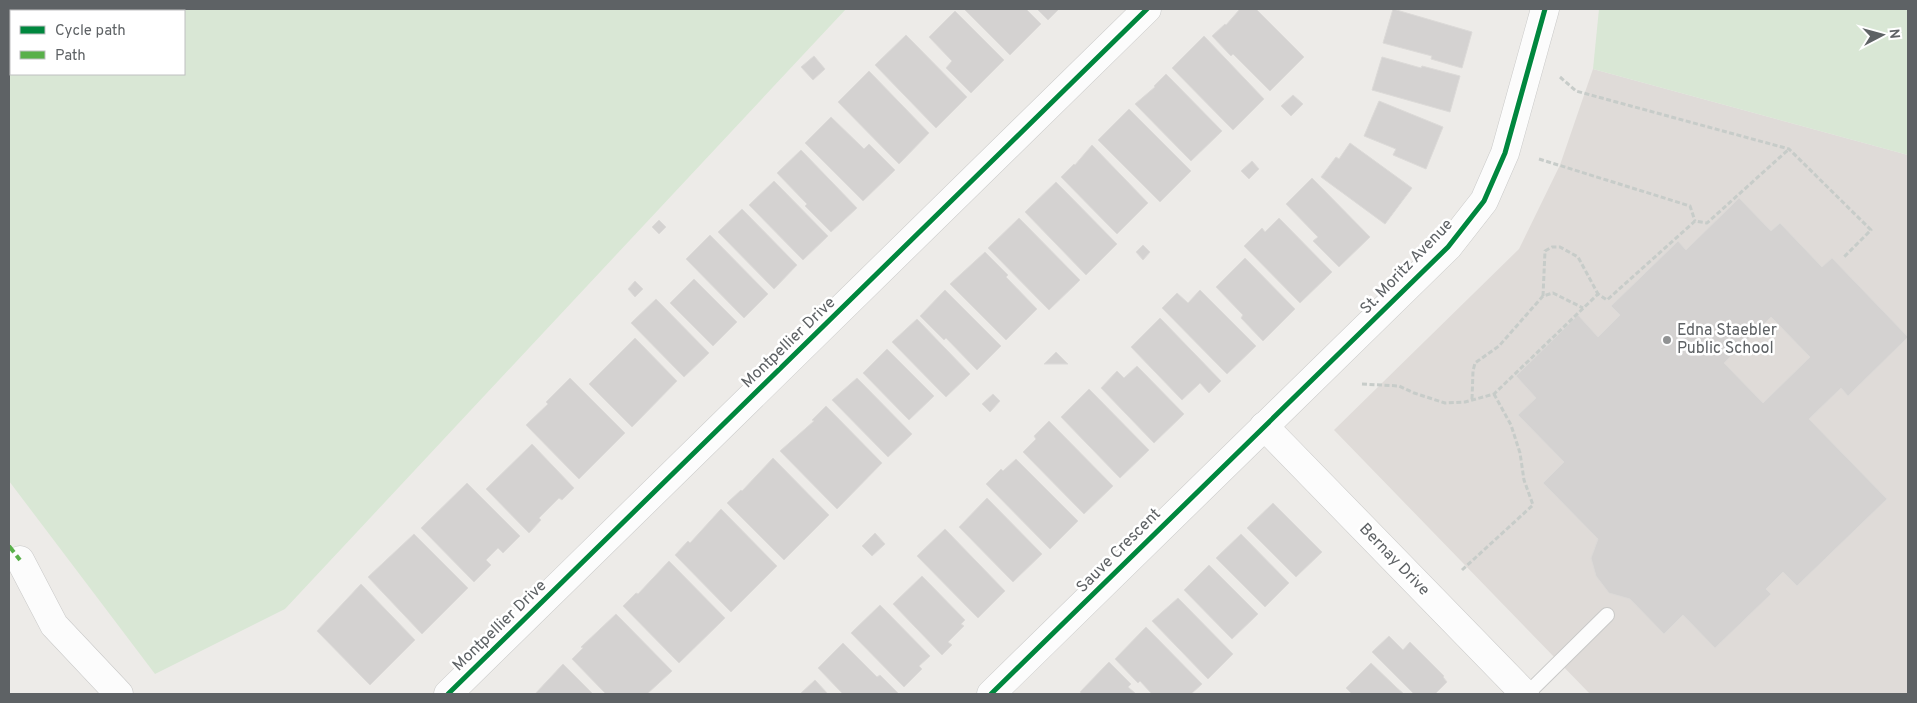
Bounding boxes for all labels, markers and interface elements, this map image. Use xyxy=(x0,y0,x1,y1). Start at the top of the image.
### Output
legend xyxy=(10,10,185,75)
north arrow xyxy=(1857,10,1907,60)
text: Cycle path xyxy=(55,22,126,41)
text: N xyxy=(1884,28,1902,40)
text: Path xyxy=(55,47,86,66)
street label: St. Moritz Avenue xyxy=(1356,215,1458,319)
street label: Montpellier Drive xyxy=(738,293,840,393)
place label: Edna Staebler Public School xyxy=(1677,321,1777,359)
marker: Edna Staebler Public School xyxy=(1661,334,1673,346)
street label: Sauve Crescent xyxy=(1073,505,1165,597)
street label: Bernay Drive xyxy=(1354,520,1434,600)
street label: Montpellier Drive xyxy=(449,576,551,676)

